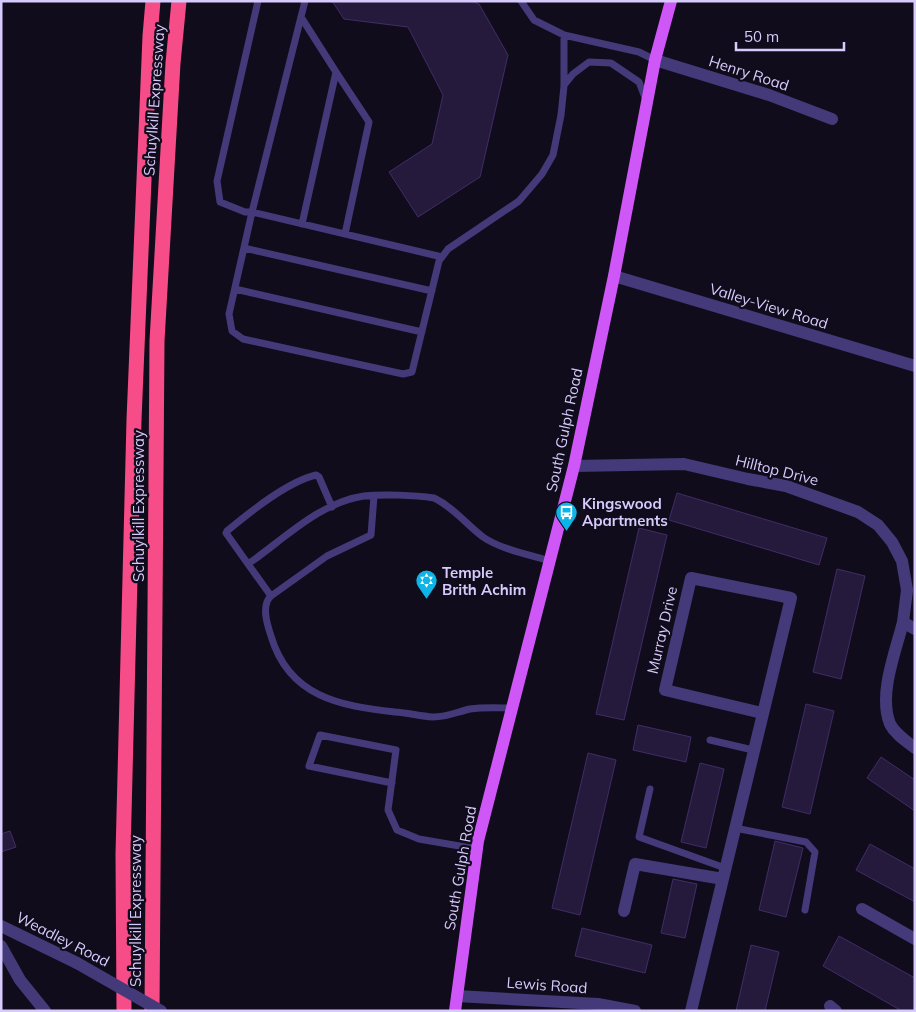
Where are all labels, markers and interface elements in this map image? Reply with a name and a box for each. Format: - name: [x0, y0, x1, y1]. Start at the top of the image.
- scale bar: [736, 20, 844, 52]
- street label: Schuylkill Expressway: [139, 24, 169, 176]
- text: 50 m: [744, 27, 779, 46]
- street label: Henry Road: [707, 51, 791, 95]
- street label: Valley-View Road: [707, 279, 831, 333]
- street label: South Gulph Road: [542, 366, 586, 494]
- street label: Schuylkill Expressway: [129, 430, 148, 582]
- street label: Hilltop Drive: [733, 450, 821, 490]
- place label: Kingswood Apartments: [582, 494, 668, 530]
- bus stop icon: Kingswood Apartments: [554, 500, 578, 531]
- place label: Temple Brith Achim: [442, 563, 526, 599]
- synagogue icon: Temple Brith Achim: [414, 569, 438, 600]
- street label: Murray Drive: [643, 584, 681, 676]
- street label: South Gulph Road: [440, 804, 480, 932]
- street label: Schuylkill Expressway: [126, 835, 145, 987]
- street label: Weadley Road: [13, 907, 113, 971]
- street label: Lewis Road: [506, 973, 588, 997]

